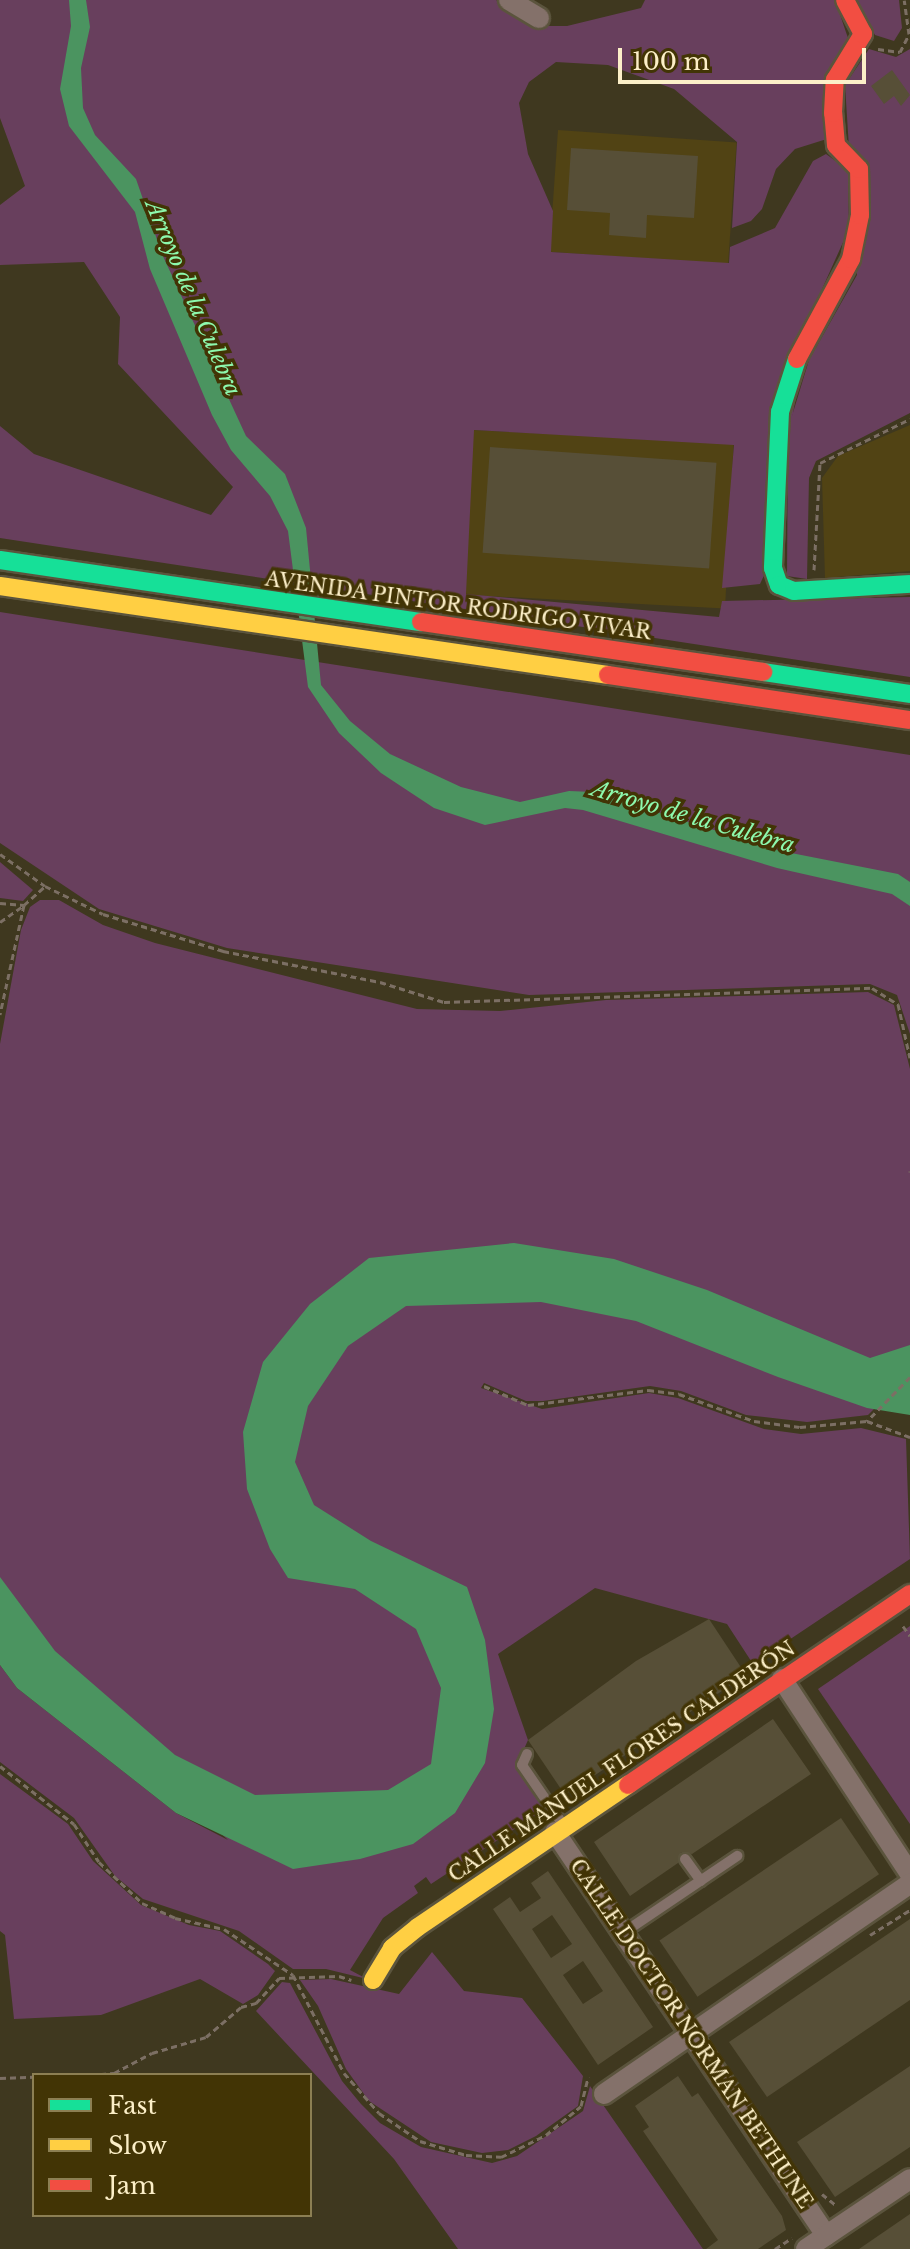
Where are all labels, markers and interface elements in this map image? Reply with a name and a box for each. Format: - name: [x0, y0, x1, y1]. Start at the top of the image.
- scale bar: [622, 32, 870, 82]
- text: 100 m: [632, 47, 710, 76]
- water label: Arroyo de la Culebra: [140, 196, 246, 400]
- street label: AVENIDA PINTOR RODRIGO VIVAR: [262, 567, 654, 645]
- water label: Arroyo de la Culebra: [588, 775, 798, 859]
- street label: CALLE MANUEL FLORES CALDERÓN: [444, 1636, 800, 1888]
- street label: CALLE DOCTOR NORMAN BETHUNE: [565, 1855, 817, 2213]
- legend: [32, 2073, 312, 2217]
- text: Fast: [108, 2091, 156, 2120]
- text: Slow: [108, 2131, 167, 2160]
- text: Jam: [108, 2171, 156, 2200]

